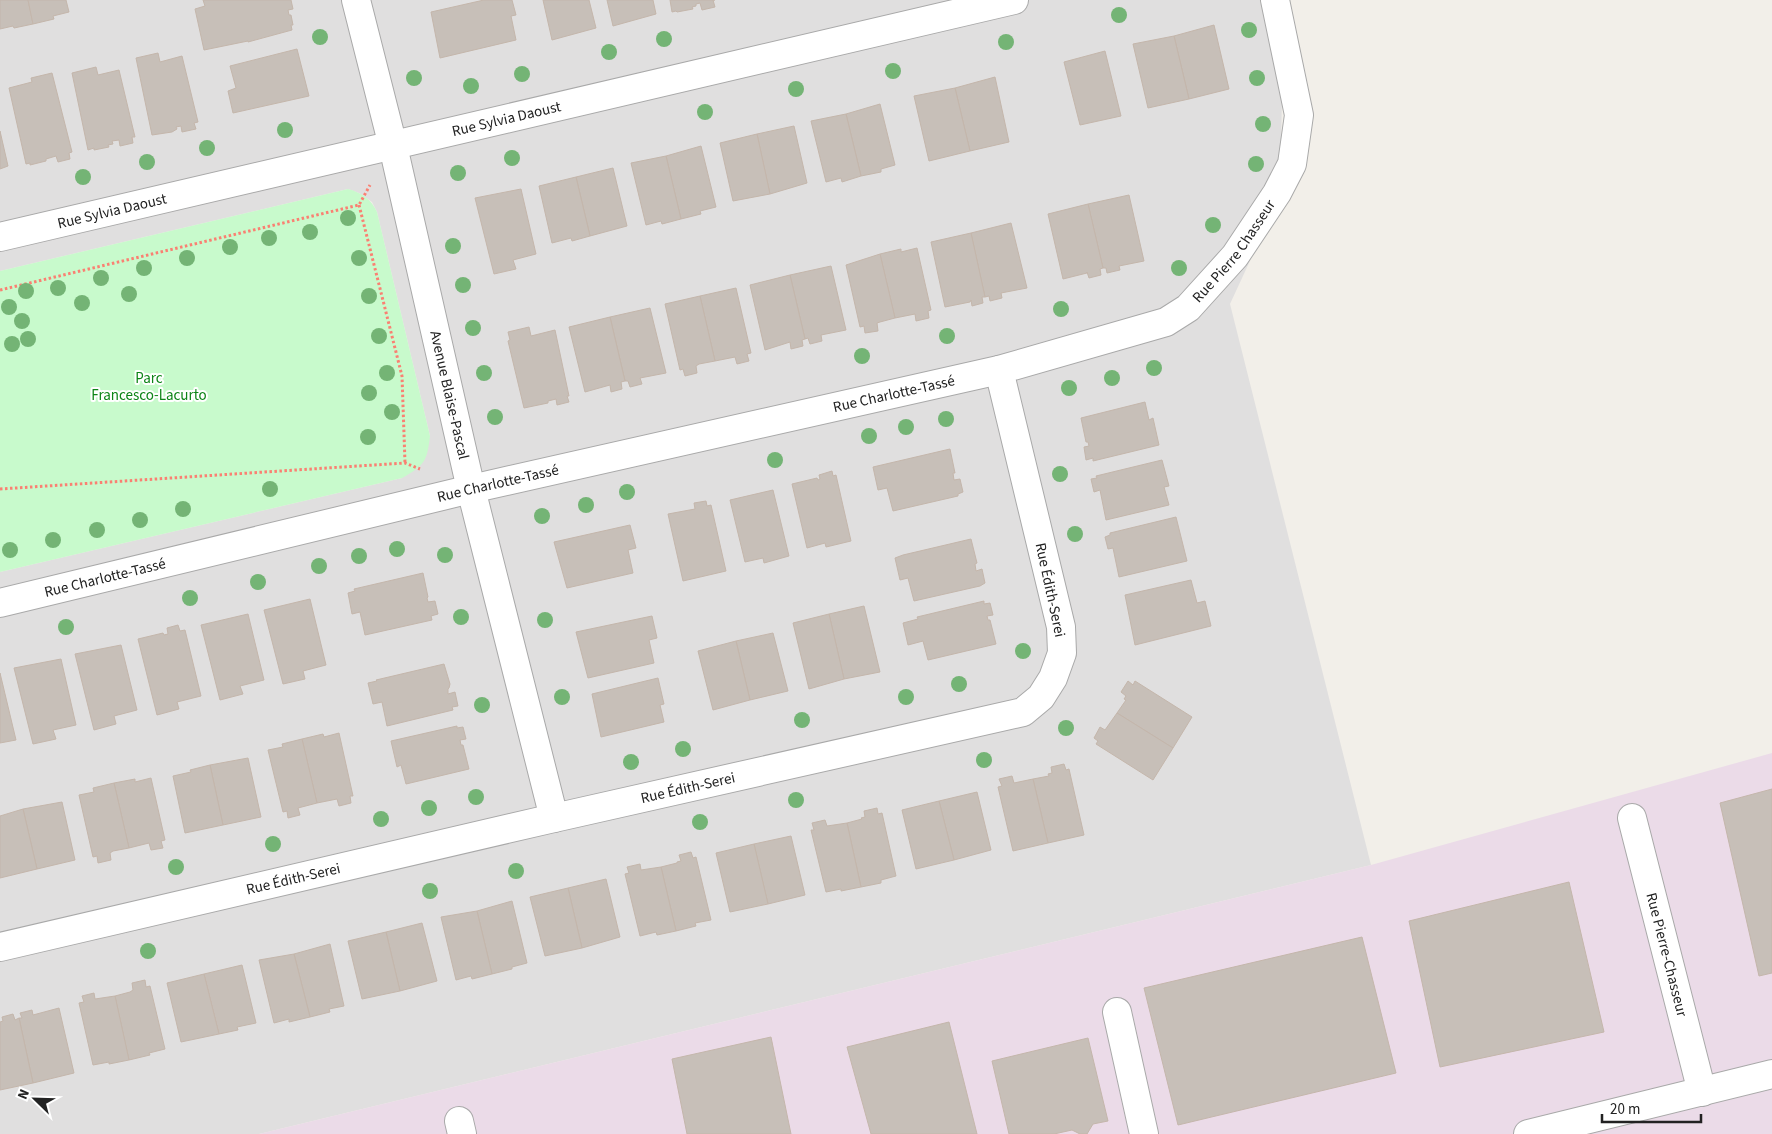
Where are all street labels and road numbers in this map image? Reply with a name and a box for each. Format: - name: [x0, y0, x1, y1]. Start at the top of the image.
- street label: Rue Sylvia Daoust: [450, 96, 563, 142]
- street label: Rue Sylvia Daoust: [55, 188, 169, 234]
- street label: Rue Pierre Chasseur: [1187, 195, 1281, 307]
- street label: Avenue Blaise-Pascal: [425, 329, 474, 462]
- street label: Rue Charlotte-Tassé: [831, 370, 957, 418]
- street label: Rue Charlotte-Tassé: [435, 459, 561, 507]
- street label: Rue Édith-Serei: [1030, 541, 1070, 639]
- street label: Rue Charlotte-Tassé: [42, 553, 168, 602]
- street label: Rue Édith-Serei: [639, 767, 737, 809]
- street label: Rue Édith-Serei: [244, 858, 342, 900]
- street label: Rue Pierre-Chasseur: [1641, 890, 1693, 1020]

